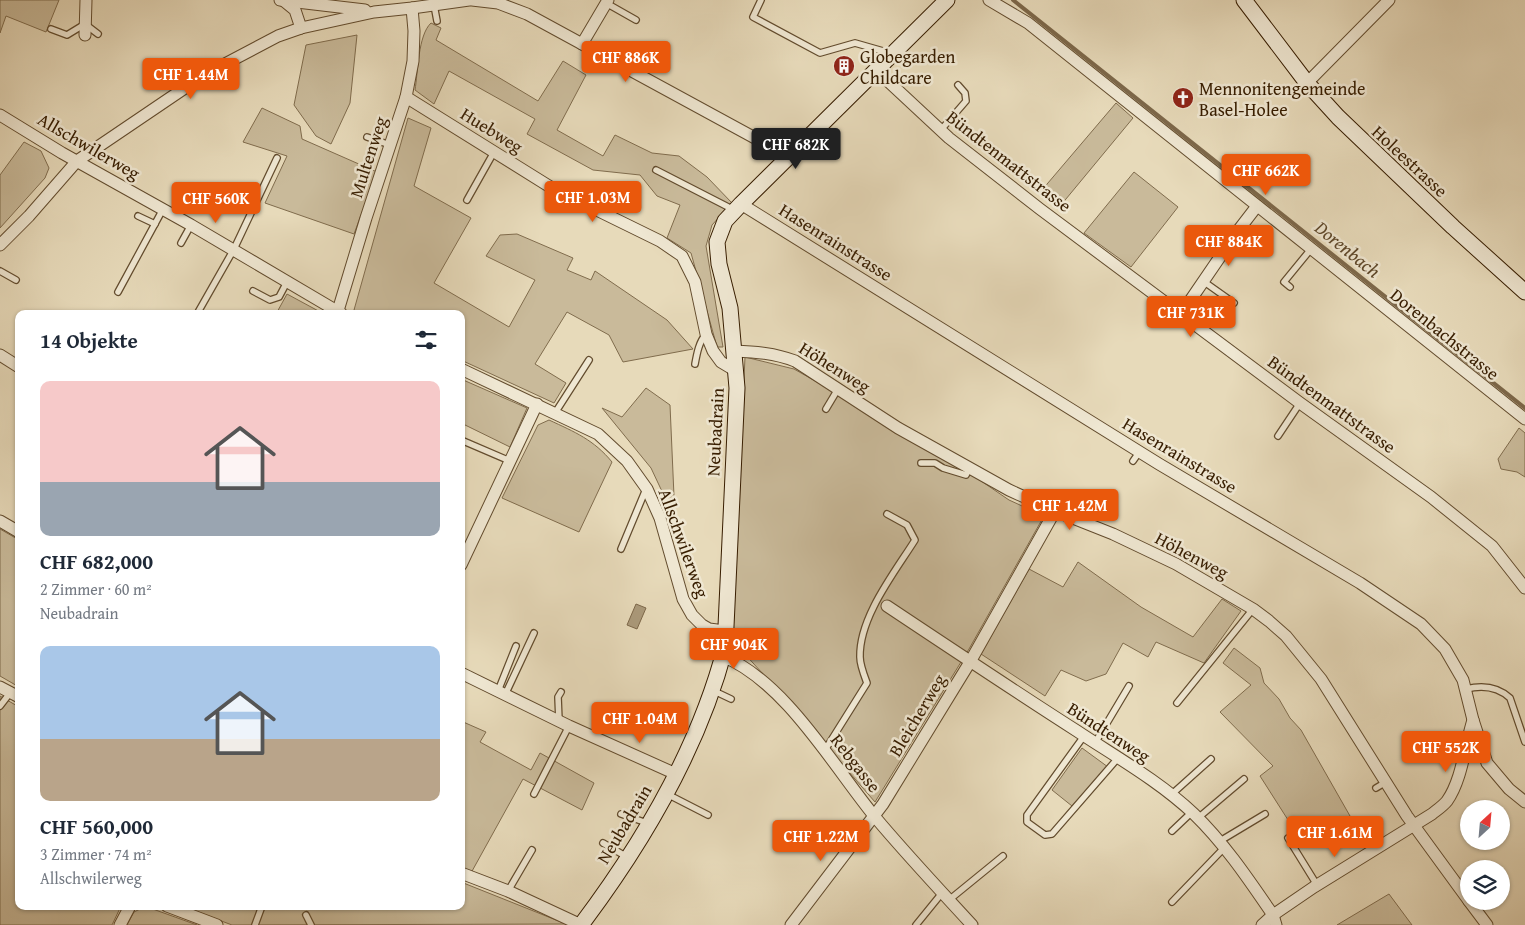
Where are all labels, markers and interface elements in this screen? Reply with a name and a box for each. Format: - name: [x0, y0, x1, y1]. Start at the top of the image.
- pin: CHF 886K: [574, 41, 678, 83]
- place label: Globegarden Childcare: [860, 43, 955, 91]
- text: CHF 886K: [593, 45, 659, 69]
- building icon: Globegarden Childcare: [832, 54, 856, 78]
- pin: CHF 1.44M: [134, 58, 248, 100]
- text: CHF 1.44M: [153, 62, 229, 86]
- place label: Mennonitengemeinde Basel-Holee: [1199, 75, 1365, 123]
- church icon: Mennonitengemeinde Basel-Holee: [1171, 86, 1195, 110]
- street label: Huebweg: [455, 100, 529, 160]
- street label: Bündtenmattstrasse: [941, 103, 1077, 219]
- street label: Allschwilerweg: [33, 106, 145, 186]
- street label: Multenweg: [342, 113, 394, 201]
- street label: Holeestrasse: [1366, 119, 1454, 203]
- pin: CHF 682K: [744, 128, 848, 170]
- text: CHF 682K: [763, 132, 829, 156]
- pin: CHF 662K: [1214, 154, 1318, 196]
- text: CHF 662K: [1233, 158, 1299, 182]
- pin: CHF 1.03M: [536, 180, 650, 223]
- pin: CHF 560K: [164, 182, 268, 224]
- text: CHF 1.03M: [555, 185, 631, 209]
- text: CHF 560K: [183, 186, 249, 210]
- street label: Hasenrainstrasse: [774, 196, 898, 288]
- water label: Dorenbach: [1308, 213, 1387, 285]
- pin: CHF 884K: [1177, 224, 1281, 267]
- text: CHF 884K: [1196, 229, 1262, 253]
- street label: Dorenbachstrasse: [1385, 282, 1505, 386]
- pin: CHF 731K: [1139, 296, 1243, 338]
- text: CHF 731K: [1158, 300, 1224, 324]
- text: 14 Objekte: [40, 325, 138, 356]
- icon: filters: [412, 326, 440, 354]
- street label: Höhenweg: [794, 334, 876, 400]
- street label: Bündtenmattstrasse: [1262, 348, 1402, 460]
- street label: Neubadrain: [699, 387, 731, 477]
- street label: Hasenrainstrasse: [1118, 410, 1242, 500]
- icon: home: [195, 413, 285, 503]
- street label: Allschwilerweg: [652, 485, 716, 601]
- pin: CHF 1.42M: [1013, 488, 1127, 531]
- text: CHF 1.42M: [1032, 493, 1108, 517]
- street label: Höhenweg: [1151, 524, 1234, 586]
- text: CHF 682,000: [40, 546, 153, 577]
- text: 2 Zimmer · 60 m²: [40, 577, 152, 601]
- text: Neubadrain: [40, 601, 118, 625]
- pin: CHF 904K: [682, 628, 786, 670]
- text: CHF 904K: [701, 632, 767, 656]
- street label: Bleicherweg: [882, 668, 952, 761]
- icon: home: [195, 678, 285, 768]
- street label: Bündtenweg: [1062, 695, 1156, 769]
- pin: CHF 1.04M: [583, 702, 697, 744]
- text: CHF 1.04M: [602, 706, 678, 730]
- street label: Rebgasse: [824, 728, 888, 798]
- pin: CHF 552K: [1394, 730, 1498, 773]
- text: CHF 552K: [1413, 735, 1479, 759]
- street label: Neubadrain: [590, 779, 658, 869]
- north arrow: [1460, 800, 1510, 850]
- map controls: [1460, 800, 1510, 910]
- text: CHF 560,000: [40, 811, 153, 842]
- pin: CHF 1.61M: [1278, 816, 1392, 858]
- pin: CHF 1.22M: [764, 820, 878, 862]
- text: CHF 1.61M: [1297, 820, 1373, 844]
- text: CHF 1.22M: [783, 824, 859, 848]
- text: 3 Zimmer · 74 m²: [40, 842, 152, 866]
- button: layers: [1460, 860, 1510, 910]
- text: Allschwilerweg: [40, 866, 142, 890]

